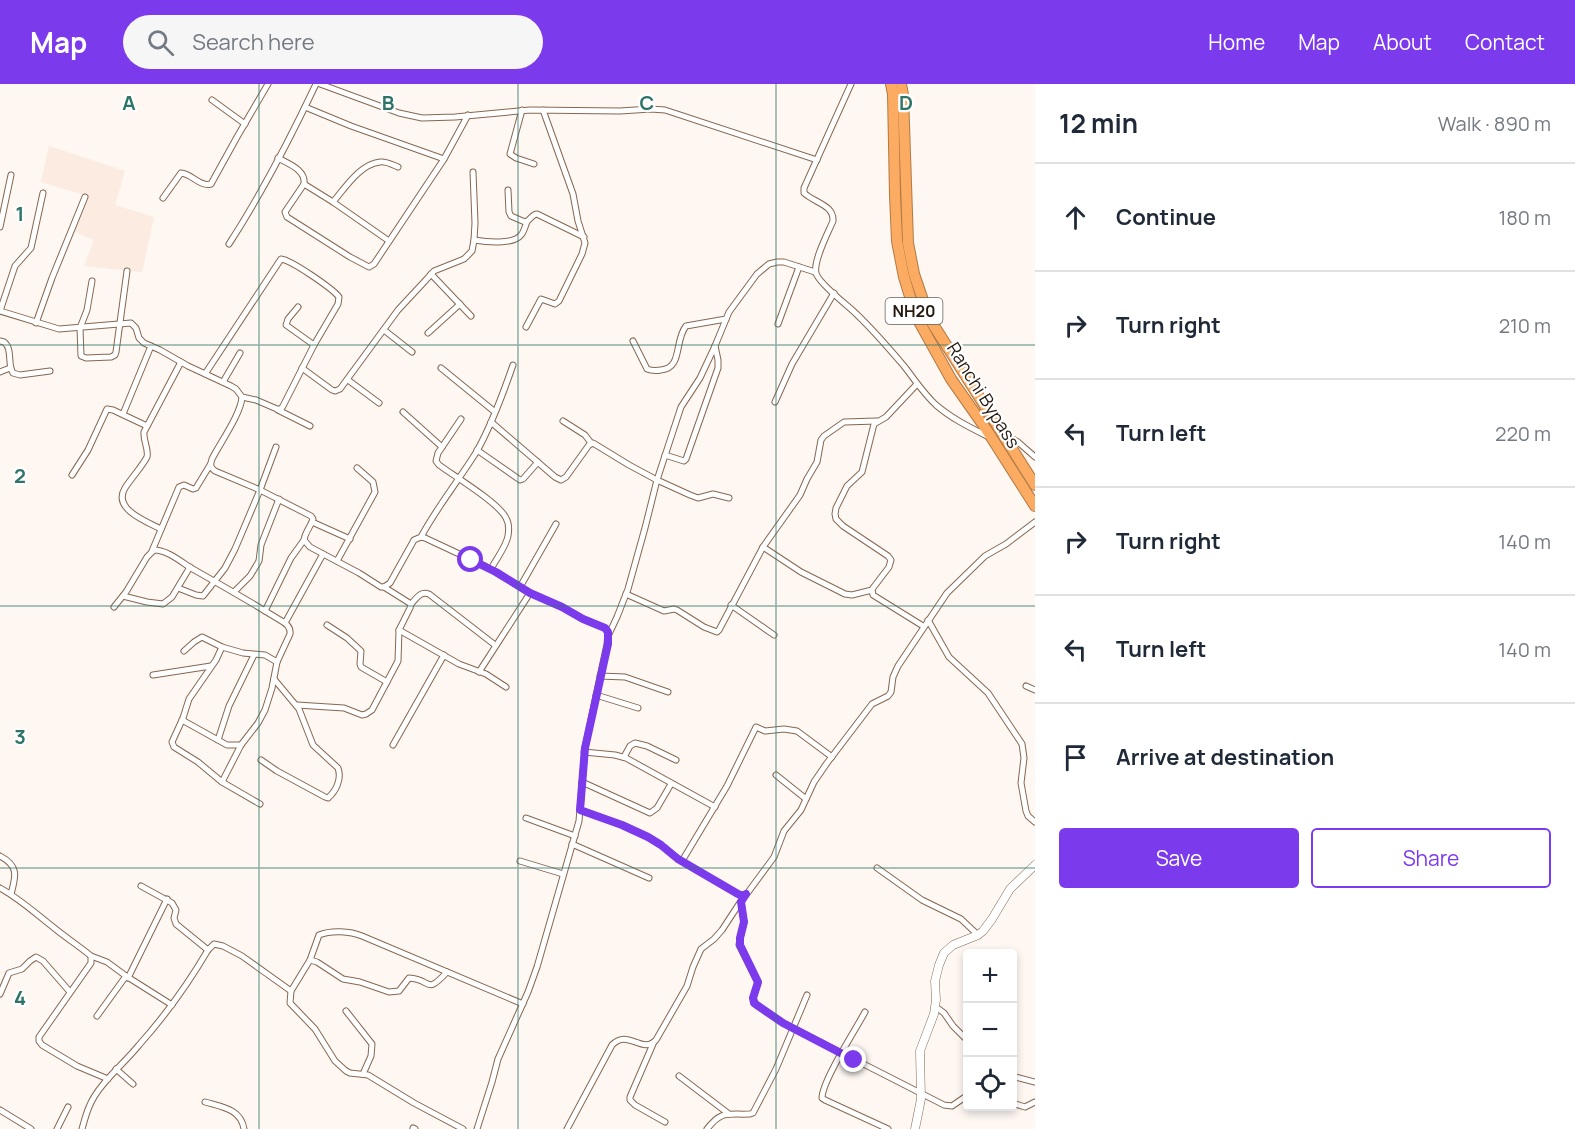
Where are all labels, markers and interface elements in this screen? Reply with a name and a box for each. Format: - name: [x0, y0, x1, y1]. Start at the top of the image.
- search box: [123, 15, 543, 69]
- text: Map: [30, 23, 87, 61]
- icon: search: [144, 26, 177, 59]
- text: Search here: [192, 27, 315, 57]
- text: Home: [1208, 28, 1265, 56]
- text: Map: [1298, 28, 1340, 56]
- text: About: [1373, 28, 1432, 56]
- text: Contact: [1465, 28, 1545, 56]
- text: A: [122, 89, 136, 116]
- text: B: [382, 89, 395, 116]
- text: C: [640, 89, 654, 116]
- text: D: [899, 89, 913, 116]
- text: 12 min: [1059, 105, 1138, 141]
- text: Walk · 890 m: [1438, 110, 1551, 137]
- text: 1: [16, 200, 24, 227]
- icon: ahead: [1059, 201, 1092, 234]
- text: Continue: [1116, 202, 1216, 232]
- text: 180 m: [1498, 204, 1551, 231]
- road number: NH20: [886, 298, 942, 324]
- icon: right: [1059, 309, 1092, 342]
- text: Turn right: [1116, 310, 1221, 340]
- text: 210 m: [1499, 312, 1551, 339]
- street label: Ranchi Bypass: [942, 338, 1026, 452]
- icon: left: [1059, 417, 1092, 450]
- text: Turn left: [1116, 418, 1206, 448]
- text: 220 m: [1495, 420, 1551, 447]
- text: 2: [14, 462, 26, 489]
- icon: right: [1059, 525, 1092, 558]
- text: Turn right: [1116, 526, 1221, 556]
- text: 140 m: [1498, 528, 1551, 555]
- route start: [457, 546, 483, 572]
- icon: left: [1059, 633, 1092, 666]
- text: Turn left: [1116, 634, 1206, 664]
- text: 140 m: [1498, 636, 1551, 663]
- text: 3: [14, 723, 26, 750]
- icon: arrive: [1059, 741, 1092, 774]
- text: Arrive at destination: [1116, 742, 1334, 772]
- button: Save: [1059, 828, 1299, 888]
- button: Share: [1311, 828, 1551, 888]
- map controls: [963, 949, 1017, 1111]
- button: +: [963, 949, 1017, 1003]
- text: 4: [14, 984, 26, 1011]
- button: −: [963, 1003, 1017, 1057]
- route end: [840, 1046, 866, 1072]
- button: locate: [963, 1057, 1017, 1111]

